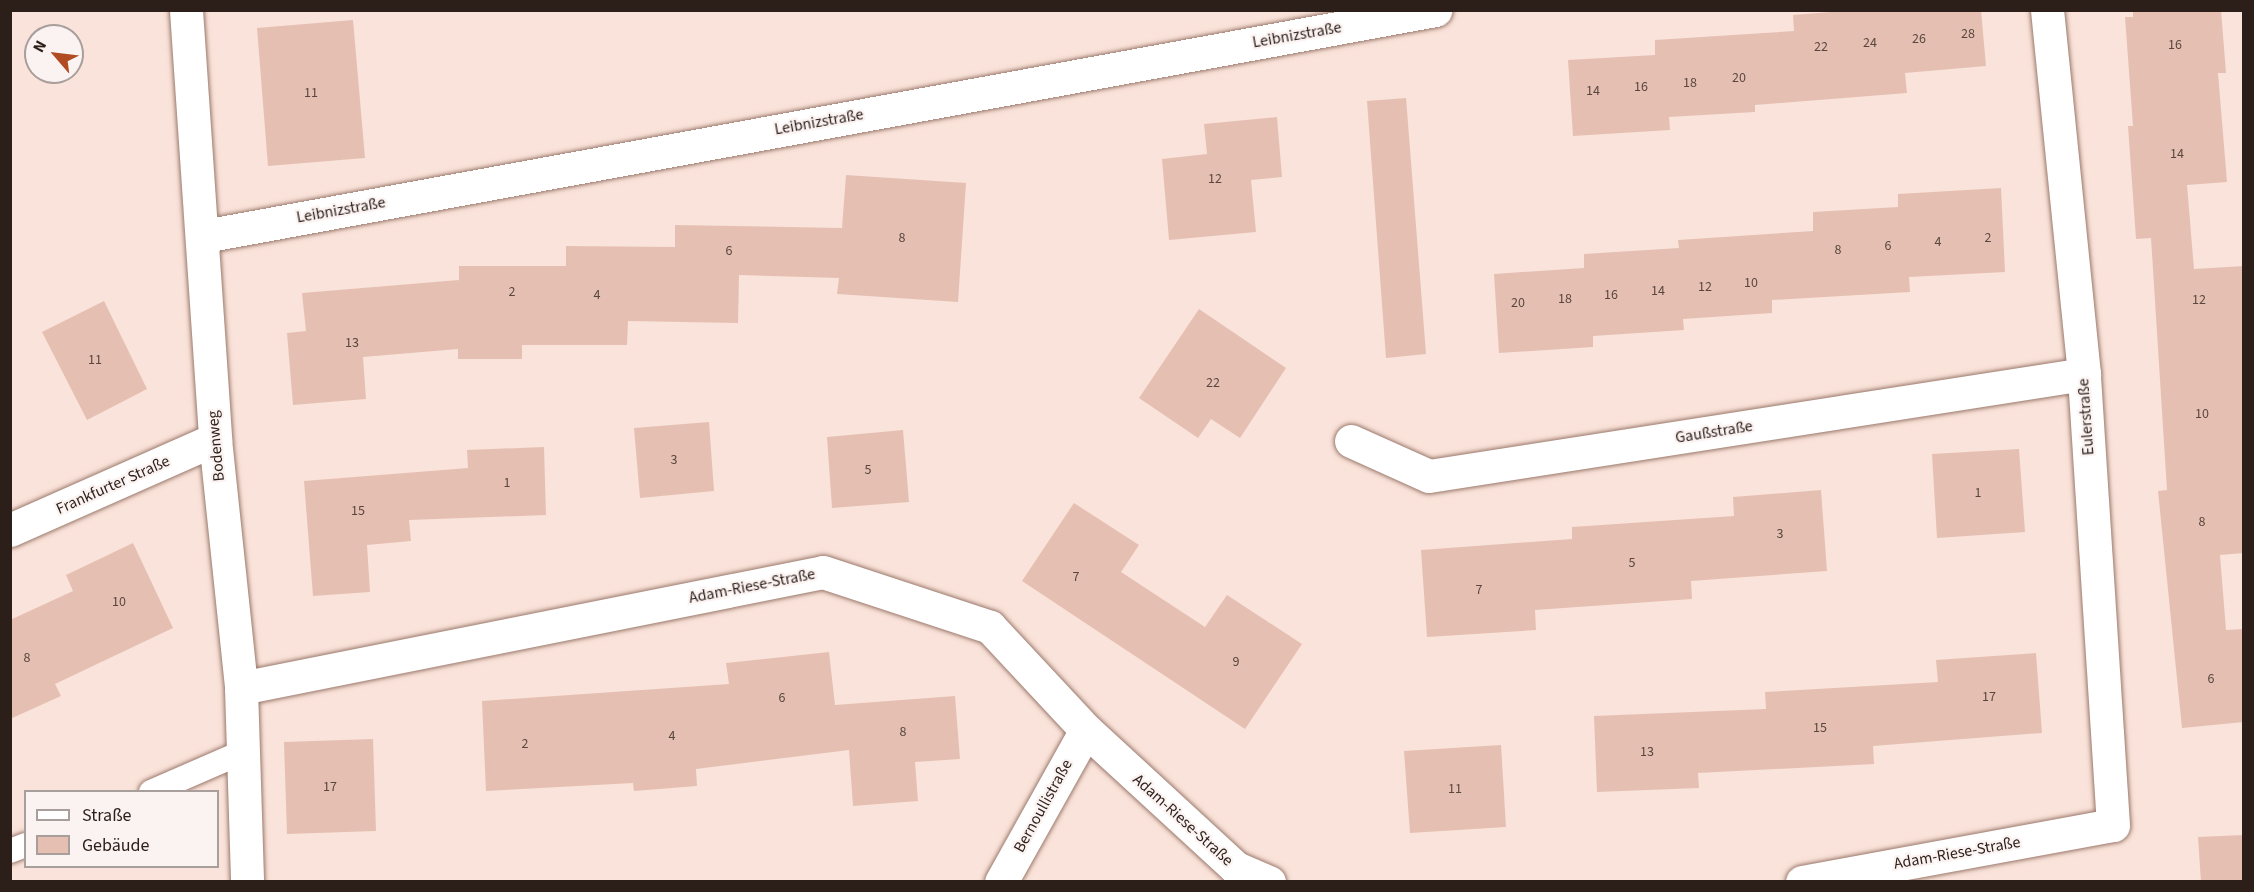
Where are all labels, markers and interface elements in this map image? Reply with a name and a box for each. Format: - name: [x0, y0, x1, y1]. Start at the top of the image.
- street label: Leibnizstraße: [1251, 18, 1343, 52]
- north arrow: [24, 24, 84, 84]
- house number: 28: [1961, 26, 1975, 42]
- house number: 26: [1912, 31, 1926, 47]
- house number: 24: [1863, 35, 1877, 51]
- text: N: [28, 37, 52, 56]
- house number: 16: [2168, 37, 2182, 53]
- house number: 22: [1814, 39, 1828, 55]
- house number: 20: [1732, 70, 1746, 86]
- house number: 18: [1683, 75, 1697, 91]
- house number: 16: [1634, 79, 1648, 95]
- house number: 14: [1586, 83, 1600, 99]
- house number: 11: [304, 85, 318, 101]
- street label: Leibnizstraße: [773, 105, 865, 139]
- house number: 14: [2170, 146, 2184, 162]
- house number: 12: [1208, 171, 1222, 187]
- street label: Leibnizstraße: [295, 193, 387, 227]
- house number: 8: [899, 230, 905, 246]
- house number: 2: [1985, 230, 1991, 246]
- house number: 4: [1935, 234, 1941, 250]
- house number: 6: [1885, 238, 1891, 254]
- house number: 8: [1835, 242, 1841, 258]
- house number: 6: [726, 243, 732, 259]
- house number: 10: [1744, 275, 1758, 291]
- house number: 12: [1698, 279, 1712, 295]
- house number: 14: [1651, 283, 1665, 299]
- house number: 2: [509, 284, 515, 300]
- house number: 4: [594, 287, 600, 303]
- house number: 16: [1604, 287, 1618, 303]
- house number: 18: [1558, 291, 1572, 307]
- house number: 12: [2192, 292, 2206, 308]
- house number: 20: [1511, 295, 1525, 311]
- house number: 13: [345, 335, 359, 351]
- house number: 11: [88, 352, 102, 368]
- house number: 22: [1206, 375, 1220, 391]
- street label: Eulerstraße: [2074, 378, 2098, 456]
- house number: 10: [2195, 406, 2209, 422]
- street label: Bodenweg: [203, 410, 229, 482]
- street label: Gaußstraße: [1674, 416, 1754, 448]
- street label: Frankfurter Straße: [53, 451, 173, 519]
- house number: 3: [671, 452, 677, 468]
- house number: 5: [865, 462, 871, 478]
- house number: 1: [504, 475, 510, 491]
- house number: 1: [1975, 485, 1981, 501]
- house number: 15: [351, 503, 365, 519]
- house number: 8: [2199, 514, 2205, 530]
- house number: 3: [1777, 526, 1783, 542]
- house number: 5: [1629, 555, 1635, 571]
- street label: Adam-Riese-Straße: [687, 564, 817, 608]
- house number: 7: [1073, 569, 1079, 585]
- house number: 7: [1476, 582, 1482, 598]
- house number: 10: [112, 594, 126, 610]
- house number: 8: [24, 650, 30, 666]
- house number: 9: [1233, 654, 1239, 670]
- house number: 6: [2208, 671, 2214, 687]
- house number: 17: [1982, 689, 1996, 705]
- house number: 6: [779, 690, 785, 706]
- house number: 15: [1813, 720, 1827, 736]
- house number: 8: [900, 724, 906, 740]
- house number: 4: [669, 728, 675, 744]
- house number: 2: [522, 736, 528, 752]
- house number: 13: [1640, 744, 1654, 760]
- street label: Bernoullistraße: [1010, 756, 1076, 856]
- street label: Adam-Riese-Straße: [1129, 770, 1237, 870]
- house number: 17: [323, 779, 337, 795]
- house number: 11: [1448, 781, 1462, 797]
- legend: [24, 790, 219, 868]
- text: Straße: [82, 803, 131, 828]
- street label: Adam-Riese-Straße: [1892, 832, 2022, 874]
- text: Gebäude: [82, 833, 150, 858]

